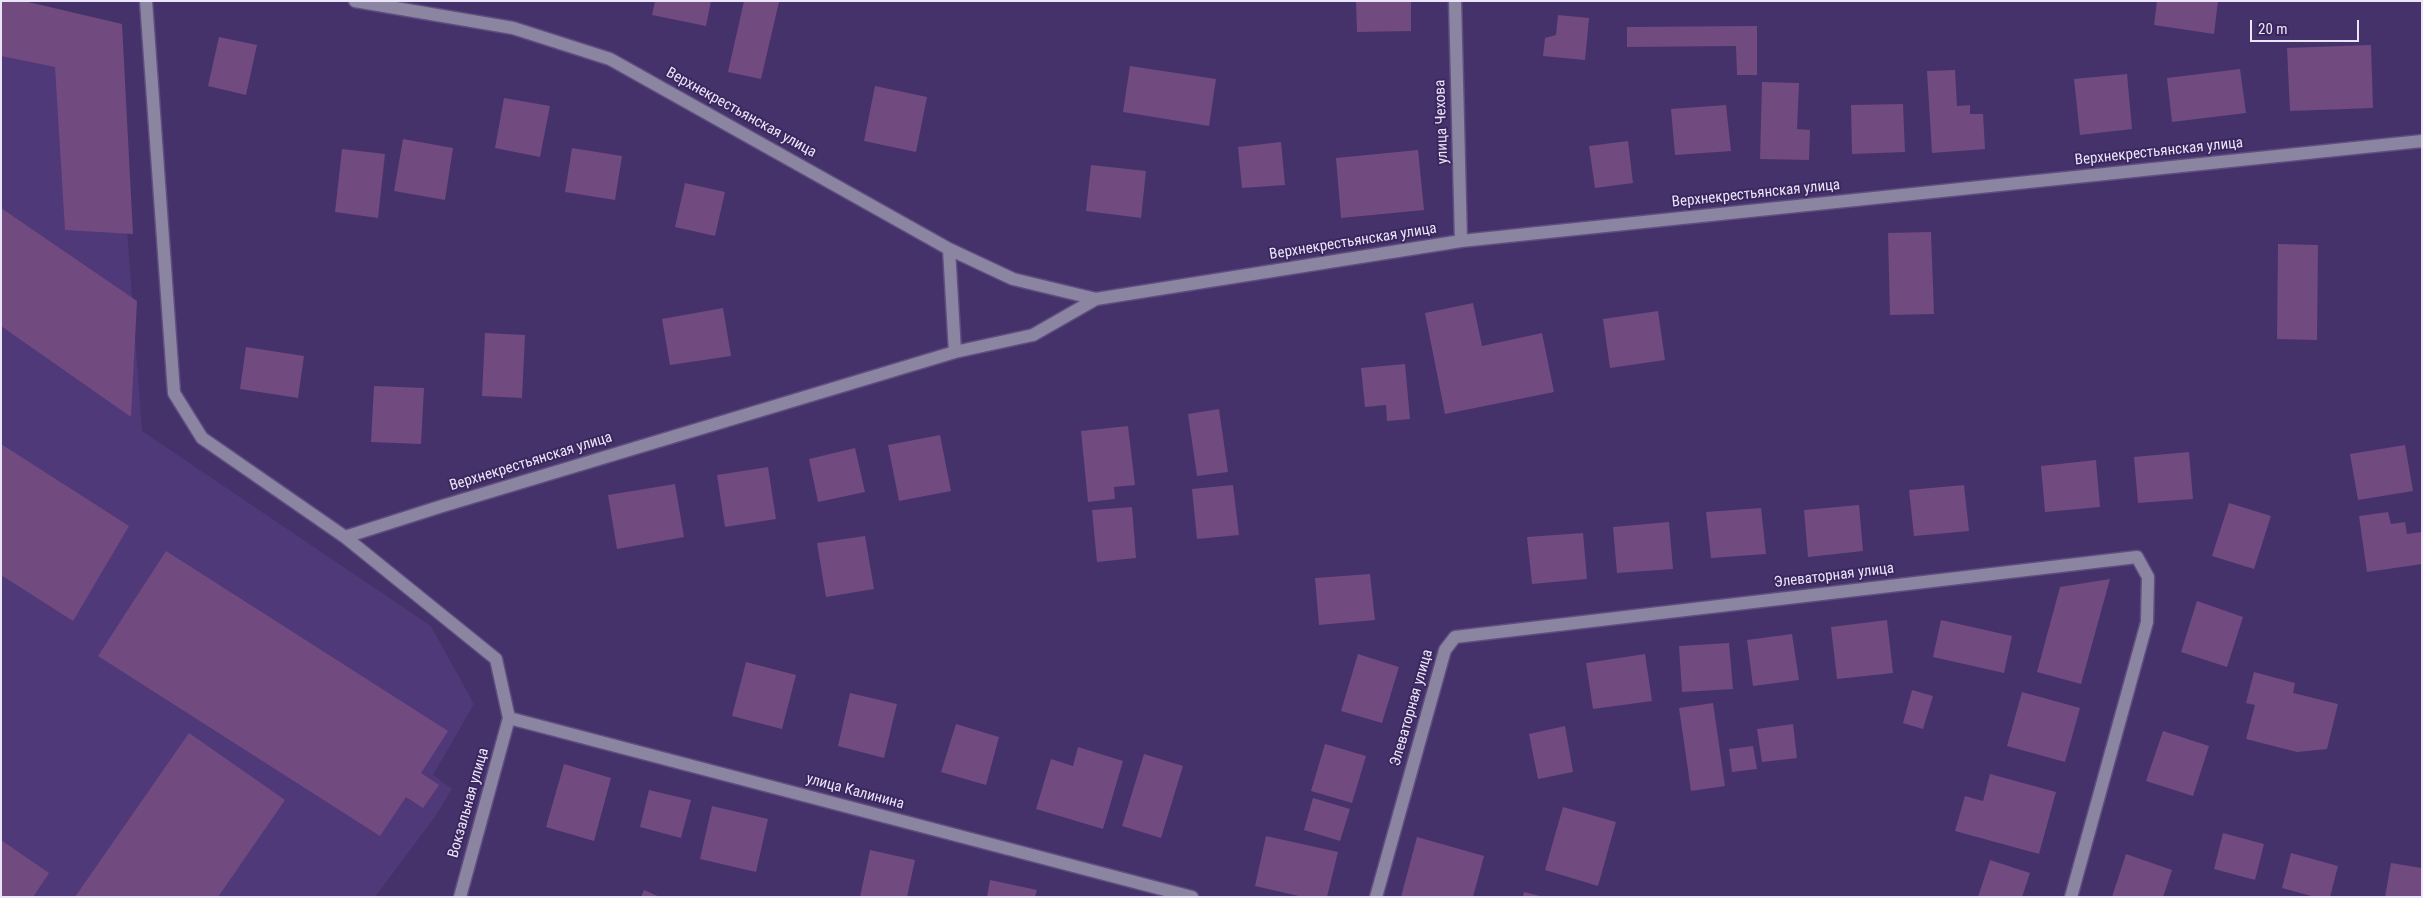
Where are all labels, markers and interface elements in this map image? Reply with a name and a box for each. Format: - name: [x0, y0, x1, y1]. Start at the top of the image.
- scale bar: [2253, 10, 2362, 42]
- text: 20 m: [2258, 20, 2288, 38]
- street label: Верхнекрестьянская улица: [663, 64, 819, 162]
- street label: улица Чехова: [1432, 79, 1452, 165]
- street label: Верхнекрестьянская улица: [2074, 134, 2244, 170]
- street label: Верхнекрестьянская улица: [1671, 176, 1841, 212]
- street label: Верхнекрестьянская улица: [1268, 220, 1438, 264]
- street label: Верхнекрестьянская улица: [448, 429, 614, 495]
- street label: Элеваторная улица: [1773, 560, 1895, 592]
- street label: Элеваторная улица: [1387, 647, 1437, 769]
- street label: Вокзальная улица: [445, 746, 493, 860]
- street label: улица Калинина: [804, 770, 906, 814]

